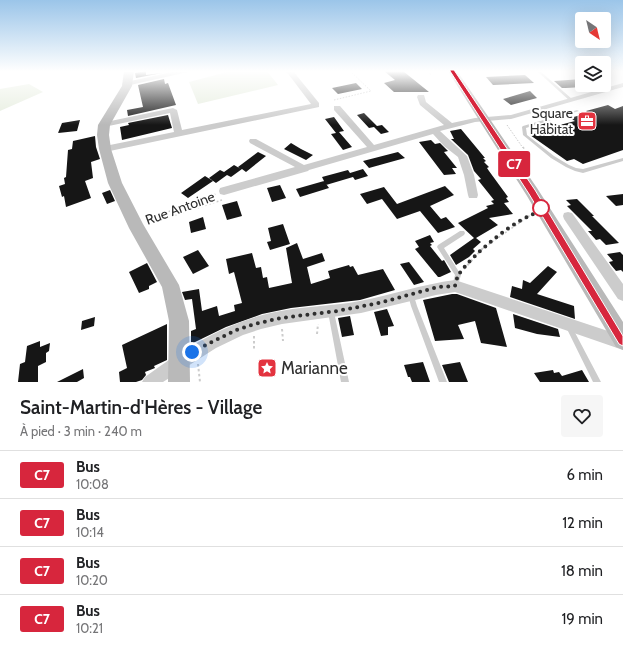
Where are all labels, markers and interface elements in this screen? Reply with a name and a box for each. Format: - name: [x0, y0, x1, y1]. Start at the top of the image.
- north arrow: [575, 12, 611, 48]
- map controls: [575, 12, 611, 92]
- button: layers: [575, 56, 611, 92]
- place label: Square Habitat: [530, 104, 573, 138]
- office icon: Square Habitat: [576, 110, 598, 132]
- line badge: C7: [496, 151, 532, 177]
- text: C7: [506, 155, 522, 173]
- street label: Rue Antoine: [143, 187, 217, 229]
- unlabelled marker: [532, 199, 550, 217]
- your location: [182, 342, 202, 362]
- place icon: Marianne: [256, 357, 278, 379]
- place label: Marianne: [281, 358, 348, 378]
- button: heart: [561, 395, 603, 437]
- text: Saint-Martin-d'Hères - Village: [20, 396, 262, 419]
- text: À pied · 3 min · 240 m: [20, 423, 142, 439]
- text: Bus: [76, 458, 100, 476]
- text: C7: [34, 466, 50, 484]
- text: 6 min: [566, 466, 603, 484]
- text: 10:08: [76, 476, 109, 492]
- text: Bus: [76, 506, 100, 524]
- text: C7: [34, 514, 50, 532]
- text: 12 min: [562, 514, 603, 532]
- text: 10:14: [76, 524, 104, 540]
- text: Bus: [76, 554, 100, 572]
- text: C7: [34, 562, 50, 580]
- text: 18 min: [561, 562, 603, 580]
- text: 10:20: [76, 572, 108, 588]
- text: Bus: [76, 602, 100, 620]
- text: C7: [34, 610, 50, 628]
- text: 19 min: [561, 610, 603, 628]
- text: 10:21: [76, 620, 103, 636]

